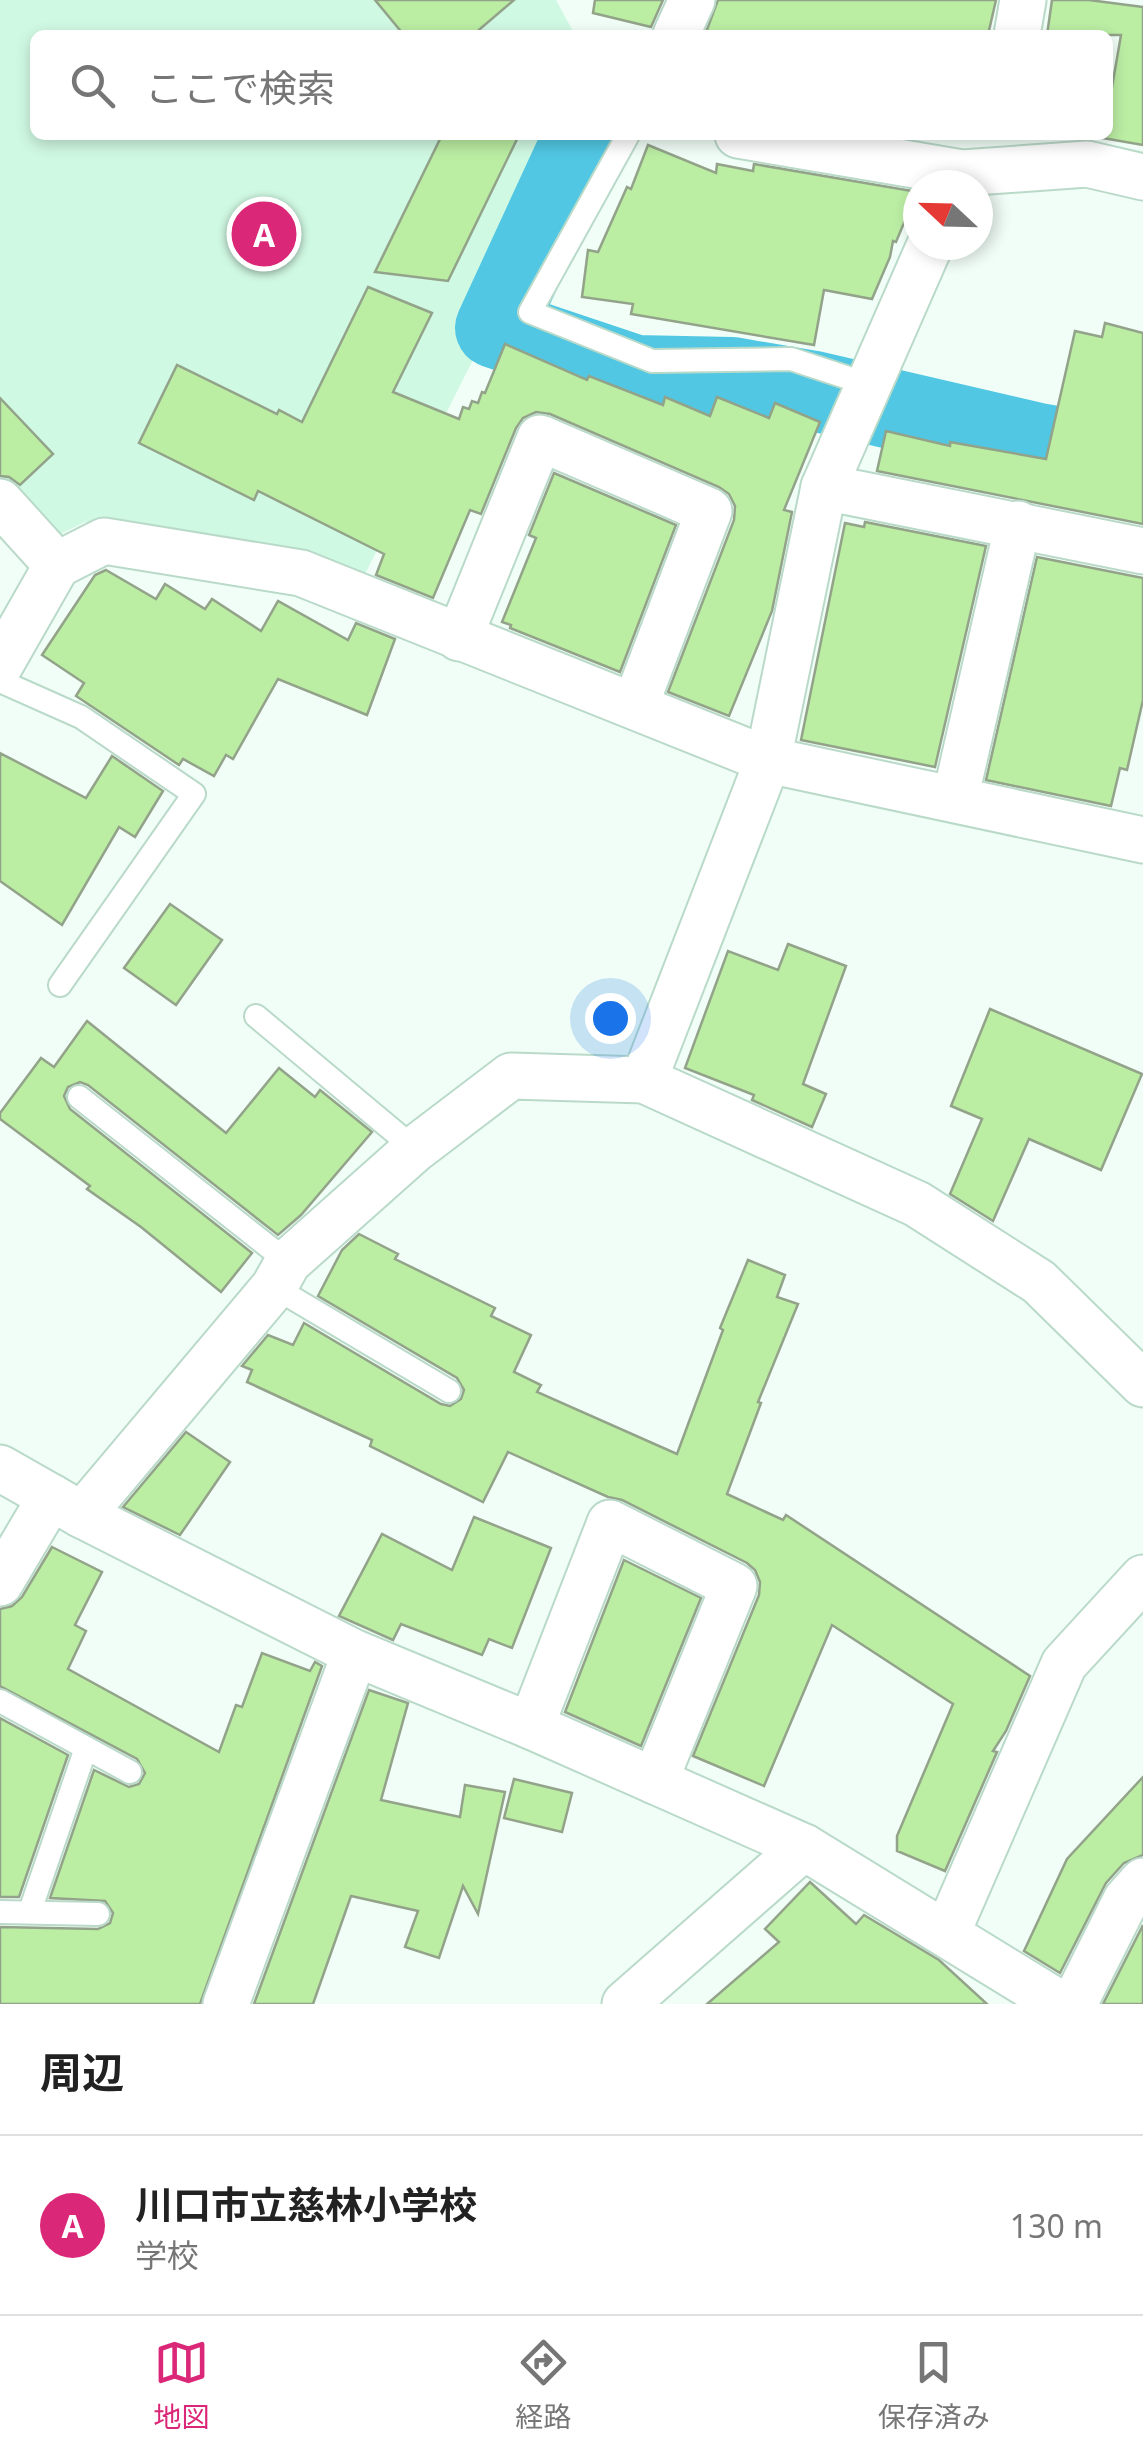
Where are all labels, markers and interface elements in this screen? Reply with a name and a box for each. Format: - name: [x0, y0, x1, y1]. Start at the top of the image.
- search box: [30, 30, 1113, 140]
- icon: search: [65, 58, 120, 113]
- text: ここで検索: [145, 61, 335, 113]
- north arrow: [903, 170, 993, 260]
- pin: A: [232, 196, 296, 272]
- your location: [585, 993, 636, 1044]
- text: 周辺: [40, 2043, 124, 2100]
- text: 川口市立慈林小学校: [135, 2178, 477, 2230]
- text: A: [61, 2204, 84, 2247]
- text: 130 m: [1010, 2204, 1103, 2247]
- text: 学校: [135, 2233, 199, 2276]
- tab: 地図: [153, 2335, 209, 2435]
- tab: 経路: [515, 2335, 572, 2435]
- tab: 保存済み: [878, 2335, 990, 2435]

